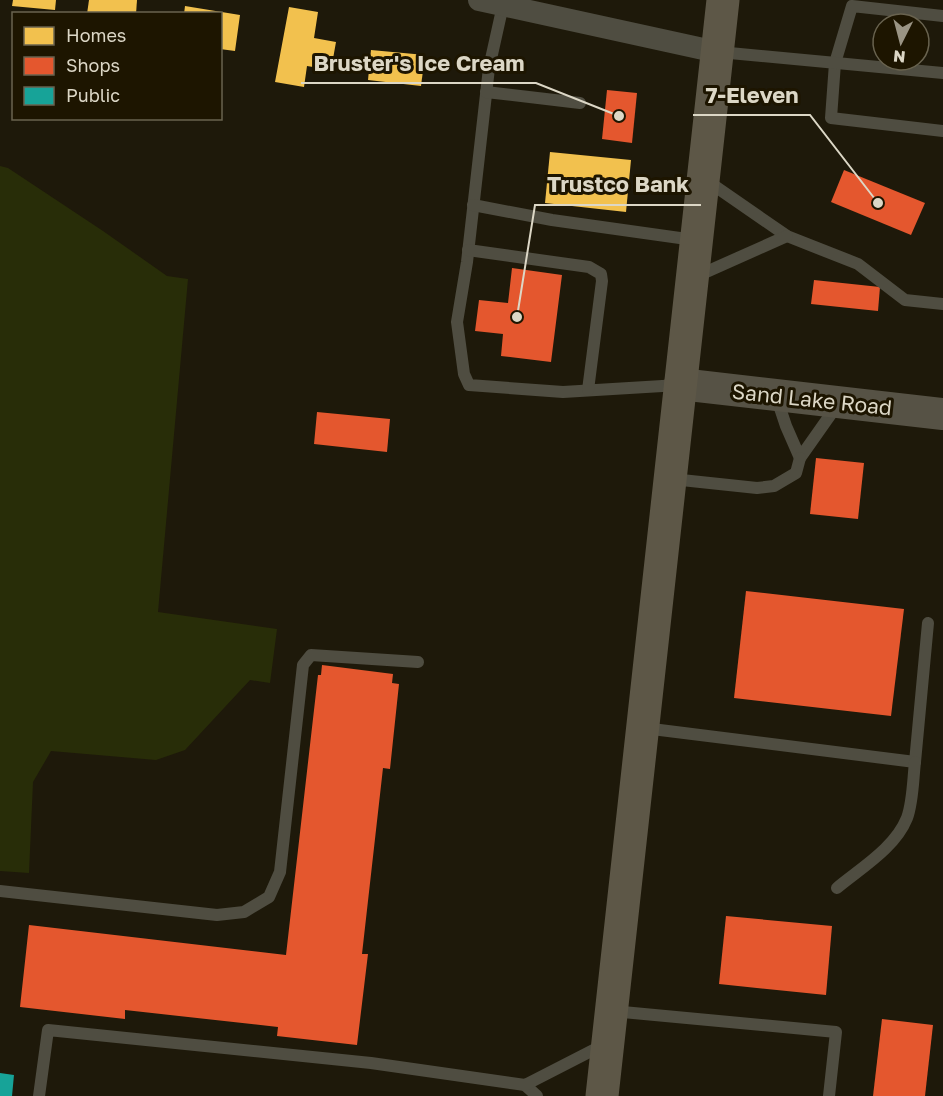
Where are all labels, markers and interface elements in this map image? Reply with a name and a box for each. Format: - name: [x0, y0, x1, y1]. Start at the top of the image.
- legend: [12, 12, 222, 120]
- north arrow: [871, 12, 931, 72]
- text: Homes: [66, 24, 126, 46]
- callout: Bruster's Ice Cream: [301, 43, 536, 83]
- text: N: [892, 46, 907, 67]
- text: Bruster's Ice Cream: [313, 49, 525, 76]
- text: Shops: [66, 54, 120, 76]
- callout: 7-Eleven: [693, 75, 810, 115]
- text: 7-Eleven: [706, 81, 798, 108]
- text: Public: [66, 84, 120, 106]
- callout: Trustco Bank: [535, 165, 701, 205]
- text: Trustco Bank: [547, 170, 689, 197]
- street label: Sand Lake Road: [731, 378, 893, 420]

